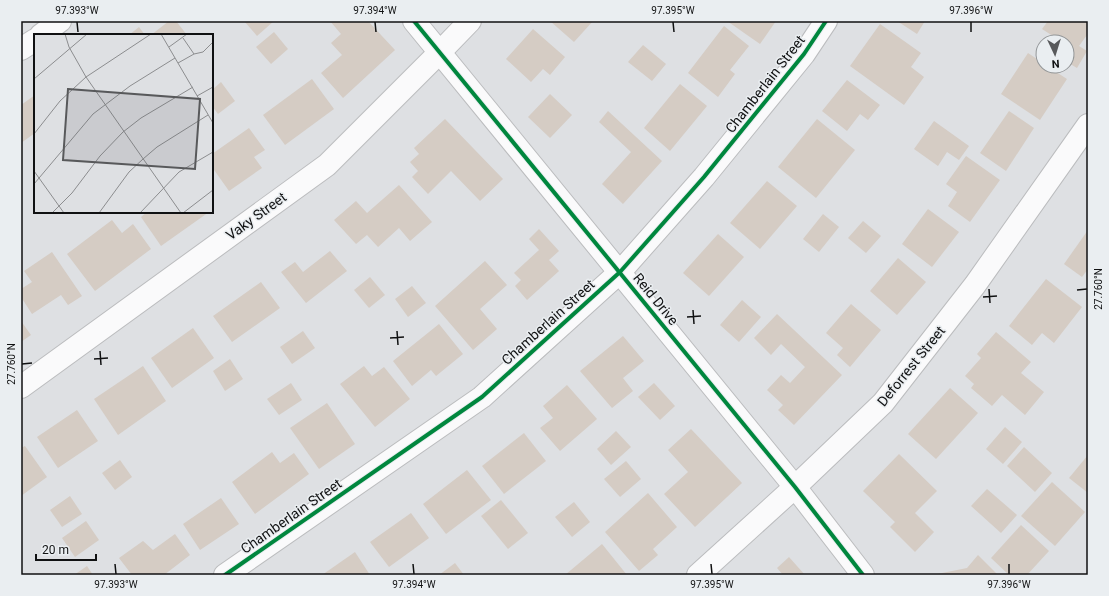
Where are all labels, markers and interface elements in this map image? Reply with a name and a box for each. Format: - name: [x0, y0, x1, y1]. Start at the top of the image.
- text: 97.393°W: [55, 5, 99, 16]
- text: 97.394°W: [353, 5, 397, 16]
- text: 97.395°W: [651, 5, 695, 16]
- text: 97.396°W: [949, 5, 993, 16]
- street label: Chamberlain Street: [722, 32, 808, 136]
- inset map: [34, 34, 213, 213]
- north arrow: [1035, 34, 1075, 74]
- text: N: [1051, 57, 1060, 70]
- street label: Vaky Street: [223, 189, 289, 243]
- text: 27.760°N: [1093, 268, 1104, 310]
- street label: Reid Drive: [630, 270, 682, 328]
- street label: Chamberlain Street: [498, 276, 598, 368]
- street label: Deforrest Street: [874, 322, 948, 409]
- text: 27.760°N: [6, 343, 17, 385]
- street label: Chamberlain Street: [238, 475, 345, 557]
- scale bar: [36, 536, 96, 562]
- text: 20 m: [42, 543, 69, 557]
- text: 97.393°W: [94, 579, 138, 590]
- text: 97.394°W: [392, 579, 436, 590]
- text: 97.395°W: [690, 579, 734, 590]
- text: 97.396°W: [987, 579, 1031, 590]

